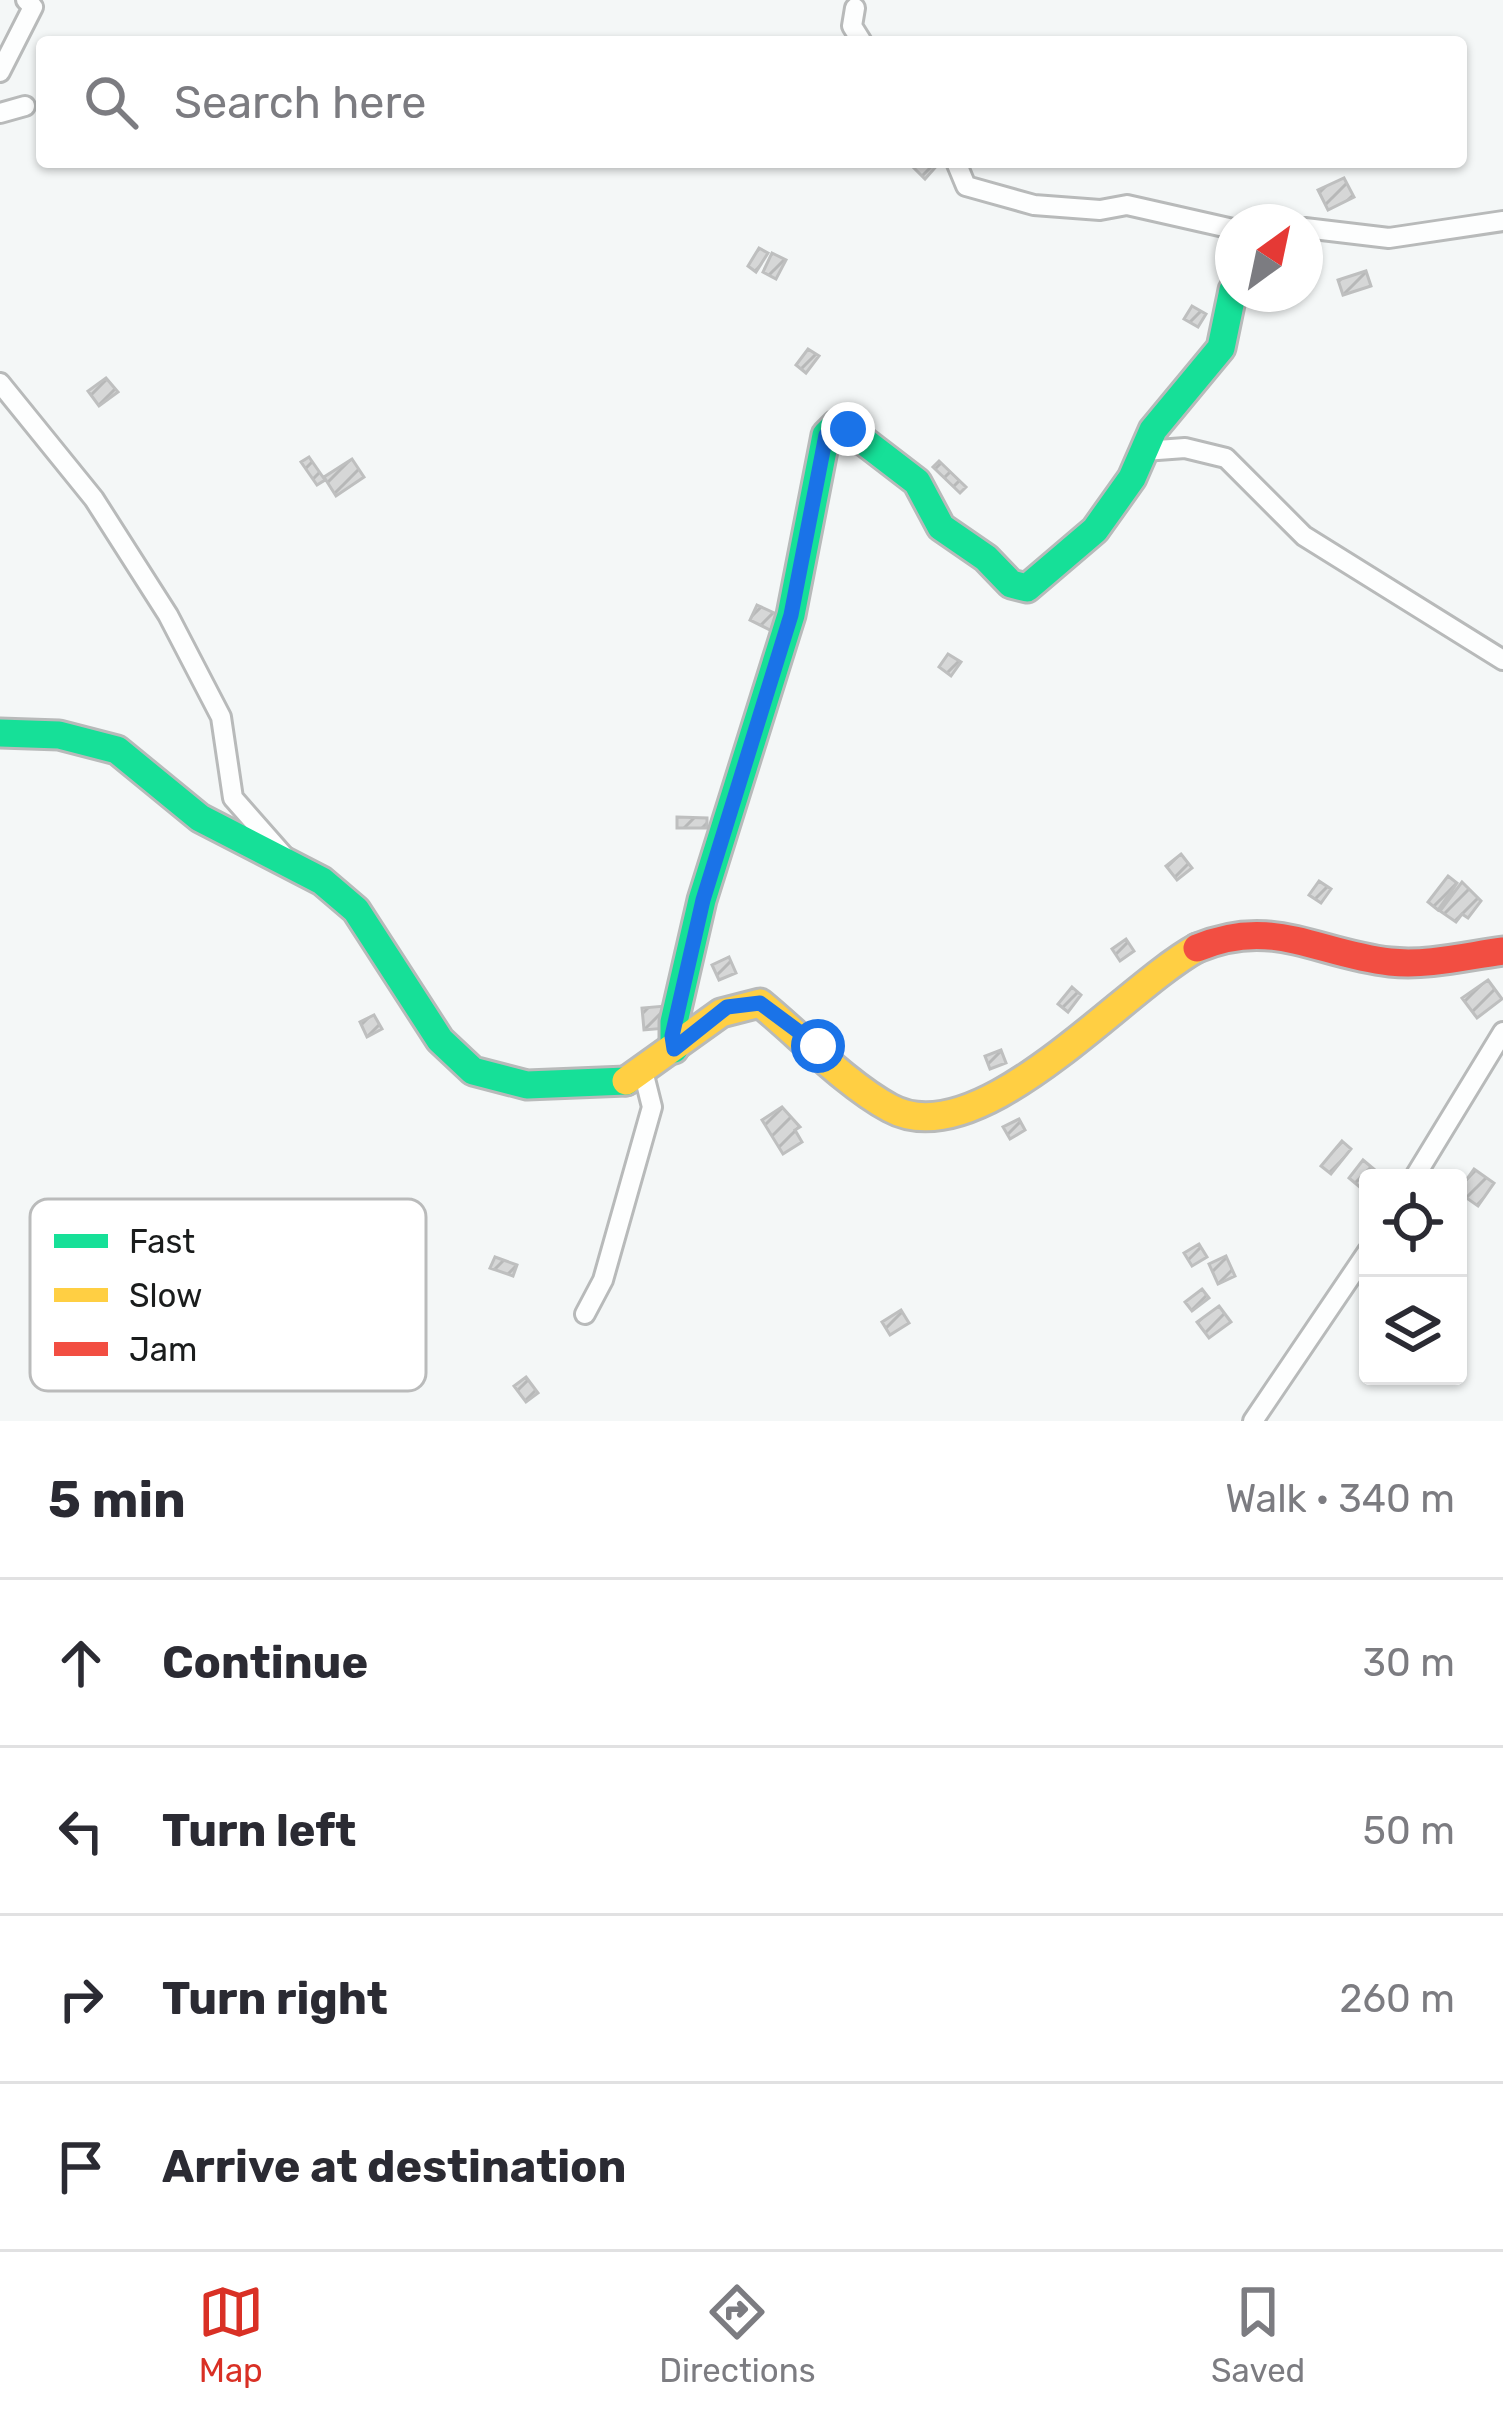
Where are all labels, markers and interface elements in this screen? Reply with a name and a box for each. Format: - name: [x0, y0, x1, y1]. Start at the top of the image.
- search box: [36, 36, 1467, 168]
- icon: search: [78, 69, 144, 135]
- text: Search here: [174, 76, 426, 129]
- north arrow: [1215, 204, 1323, 312]
- route end: [821, 402, 875, 456]
- route start: [791, 1019, 845, 1073]
- map controls: [1359, 1169, 1467, 1385]
- button: locate: [1359, 1169, 1467, 1277]
- legend: [30, 1199, 426, 1391]
- text: Fast: [129, 1222, 195, 1261]
- text: Slow: [129, 1276, 203, 1315]
- button: layers: [1359, 1277, 1467, 1385]
- text: Jam: [129, 1330, 197, 1369]
- text: 5 min: [48, 1469, 186, 1530]
- text: Walk · 340 m: [1225, 1476, 1455, 1522]
- icon: ahead: [48, 1630, 114, 1696]
- text: Continue: [162, 1636, 368, 1689]
- text: 30 m: [1363, 1640, 1455, 1686]
- icon: left: [48, 1798, 114, 1864]
- text: Turn left: [162, 1804, 356, 1857]
- text: 50 m: [1363, 1808, 1455, 1854]
- icon: right: [48, 1966, 114, 2032]
- text: Turn right: [162, 1972, 388, 2025]
- text: 260 m: [1340, 1976, 1455, 2022]
- icon: arrive: [48, 2134, 114, 2200]
- text: Arrive at destination: [162, 2140, 627, 2193]
- tab: Map: [198, 2279, 264, 2390]
- tab: Directions: [659, 2279, 816, 2390]
- tab: Saved: [1211, 2279, 1305, 2390]

